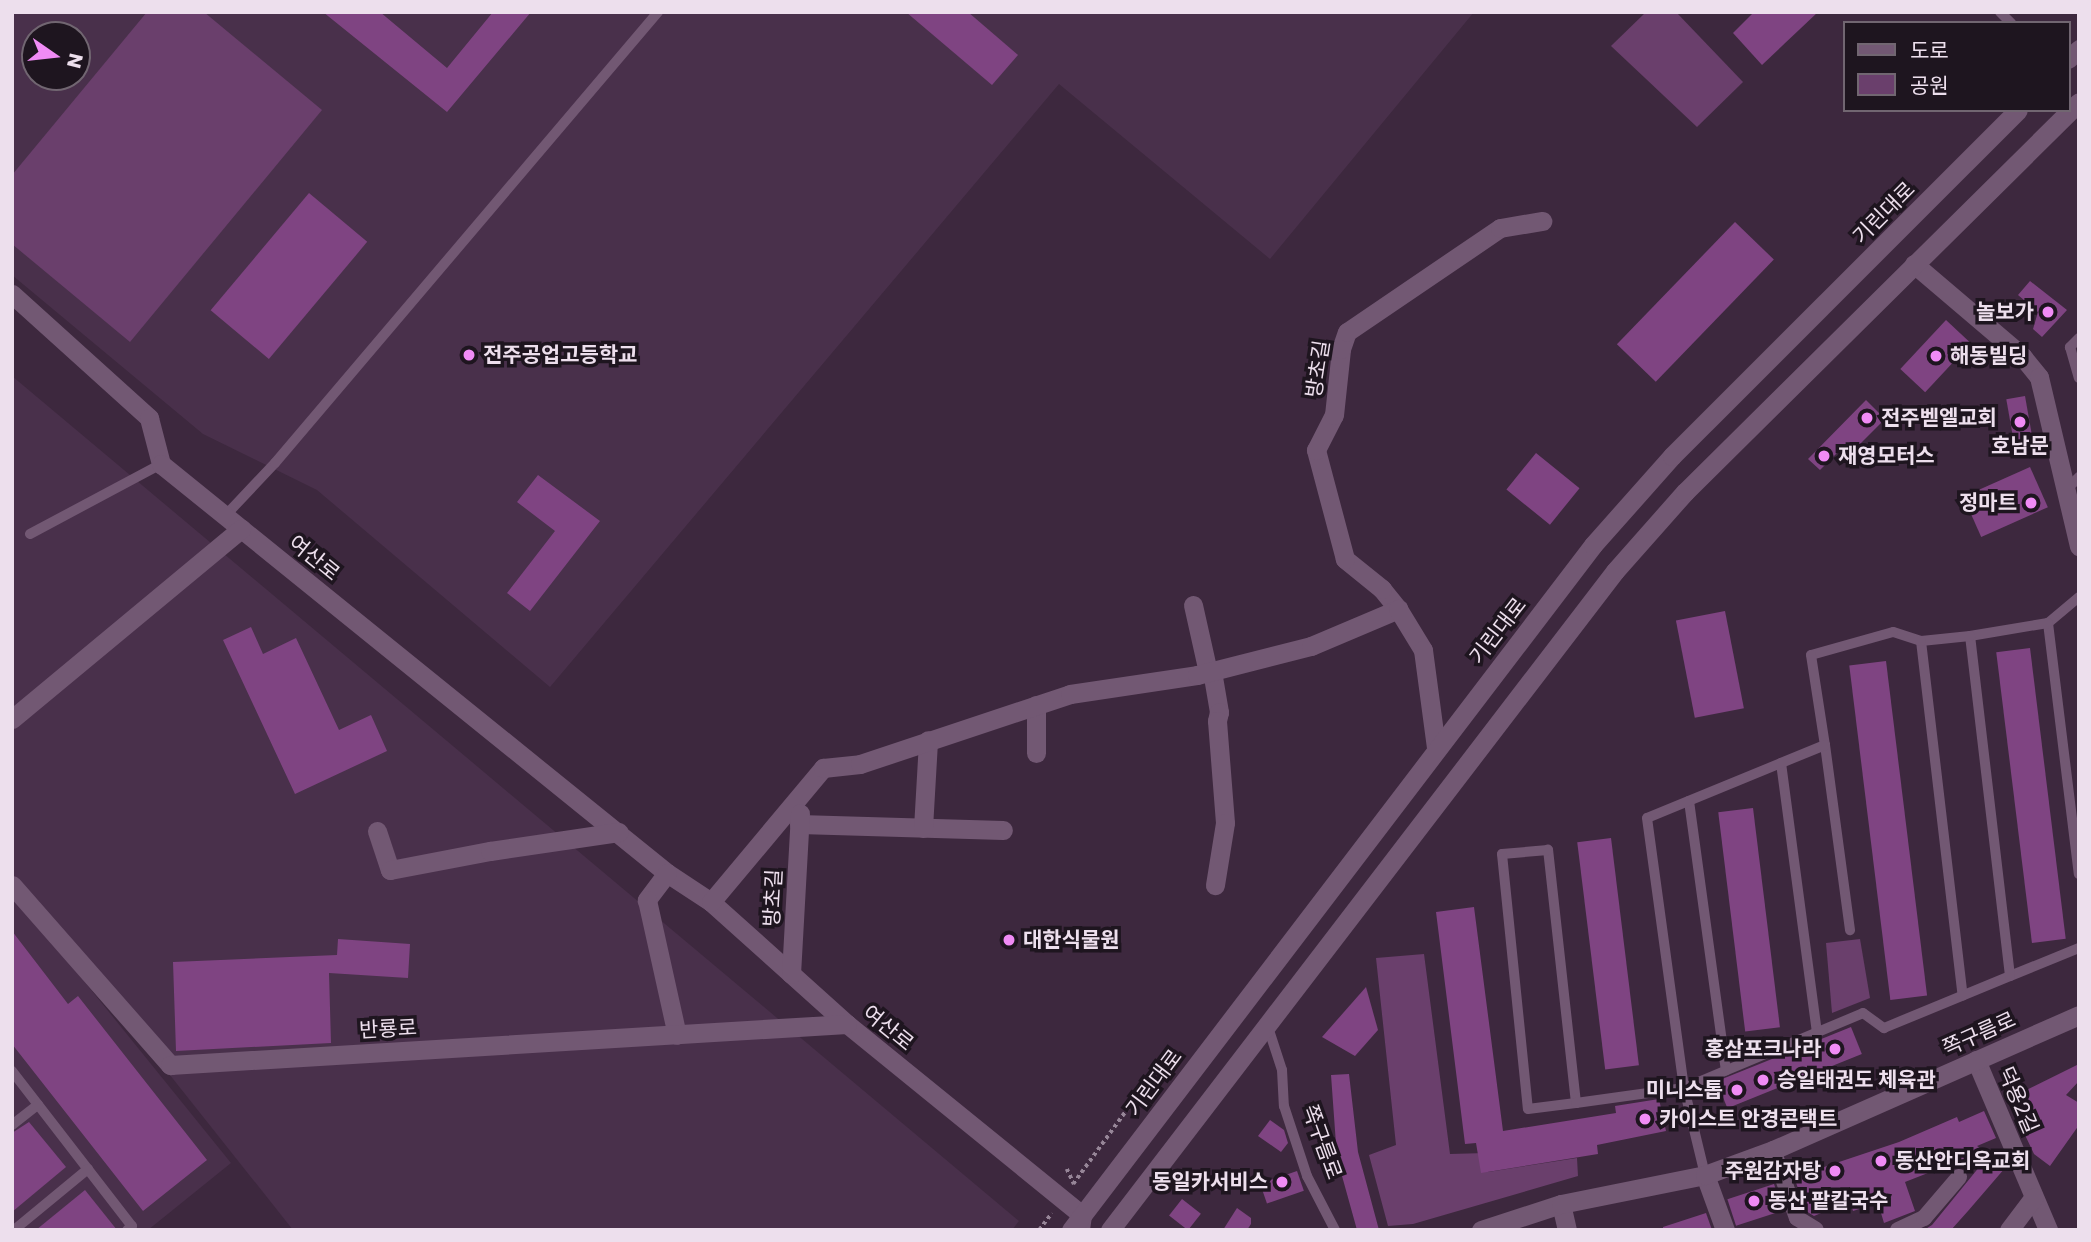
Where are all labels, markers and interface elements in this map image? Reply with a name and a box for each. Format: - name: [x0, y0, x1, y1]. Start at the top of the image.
- north arrow: [21, 21, 91, 91]
- legend: [1842, 21, 2070, 112]
- text: 도로: [1910, 36, 1949, 65]
- text: N: [60, 51, 90, 71]
- text: 공원: [1910, 71, 1949, 100]
- street label: 기린대로: [1848, 177, 1920, 249]
- place label: 놀보가: [1976, 299, 2034, 325]
- marker: 놀보가: [2040, 304, 2056, 320]
- street label: 방초길: [1301, 338, 1335, 400]
- place label: 전주공업고등학교: [483, 342, 638, 368]
- place label: 해동빌딩: [1950, 343, 2027, 369]
- marker: 전주공업고등학교: [461, 347, 477, 363]
- marker: 해동빌딩: [1928, 348, 1944, 364]
- place label: 전주벧엘교회: [1881, 405, 1997, 431]
- marker: 전주벧엘교회: [1859, 410, 1875, 426]
- marker: 호남문: [2012, 414, 2028, 430]
- place label: 호남문: [1991, 433, 2049, 459]
- place label: 재영모터스: [1838, 443, 1935, 469]
- marker: 재영모터스: [1816, 448, 1832, 464]
- place label: 정마트: [1959, 490, 2017, 516]
- marker: 정마트: [2023, 495, 2039, 511]
- street label: 여산로: [284, 530, 344, 586]
- street label: 기린대로: [1464, 593, 1532, 669]
- street label: 방초길: [759, 868, 787, 928]
- place label: 대한식물원: [1023, 927, 1120, 953]
- marker: 대한식물원: [1001, 932, 1017, 948]
- street label: 여산로: [858, 1000, 918, 1056]
- street label: 쪽구름로: [1939, 1007, 2019, 1061]
- street label: 반룡로: [358, 1015, 418, 1043]
- place label: 홍삼포크나라: [1705, 1036, 1821, 1062]
- marker: 홍삼포크나라: [1827, 1041, 1843, 1057]
- street label: 기린대로: [1121, 1045, 1187, 1121]
- street label: 덕용2길: [1993, 1063, 2043, 1137]
- place label: 승일태권도 체육관: [1777, 1067, 1936, 1093]
- marker: 승일태권도 체육관: [1755, 1072, 1771, 1088]
- place label: 미니스톱: [1646, 1077, 1723, 1103]
- marker: 미니스톱: [1729, 1082, 1745, 1098]
- street label: 쪽구름로: [1297, 1101, 1347, 1183]
- place label: 카이스트 안경콘택트: [1659, 1106, 1837, 1132]
- marker: 카이스트 안경콘택트: [1637, 1111, 1653, 1127]
- place label: 동산안디옥교회: [1895, 1148, 2030, 1174]
- marker: 동산안디옥교회: [1873, 1153, 1889, 1169]
- place label: 주원감자탕: [1724, 1158, 1821, 1184]
- marker: 주원감자탕: [1827, 1163, 1843, 1179]
- place label: 동일카서비스: [1152, 1169, 1268, 1195]
- marker: 동일카서비스: [1274, 1174, 1290, 1190]
- place label: 동산 팥칼국수: [1768, 1188, 1888, 1214]
- marker: 동산 팥칼국수: [1746, 1193, 1762, 1209]

